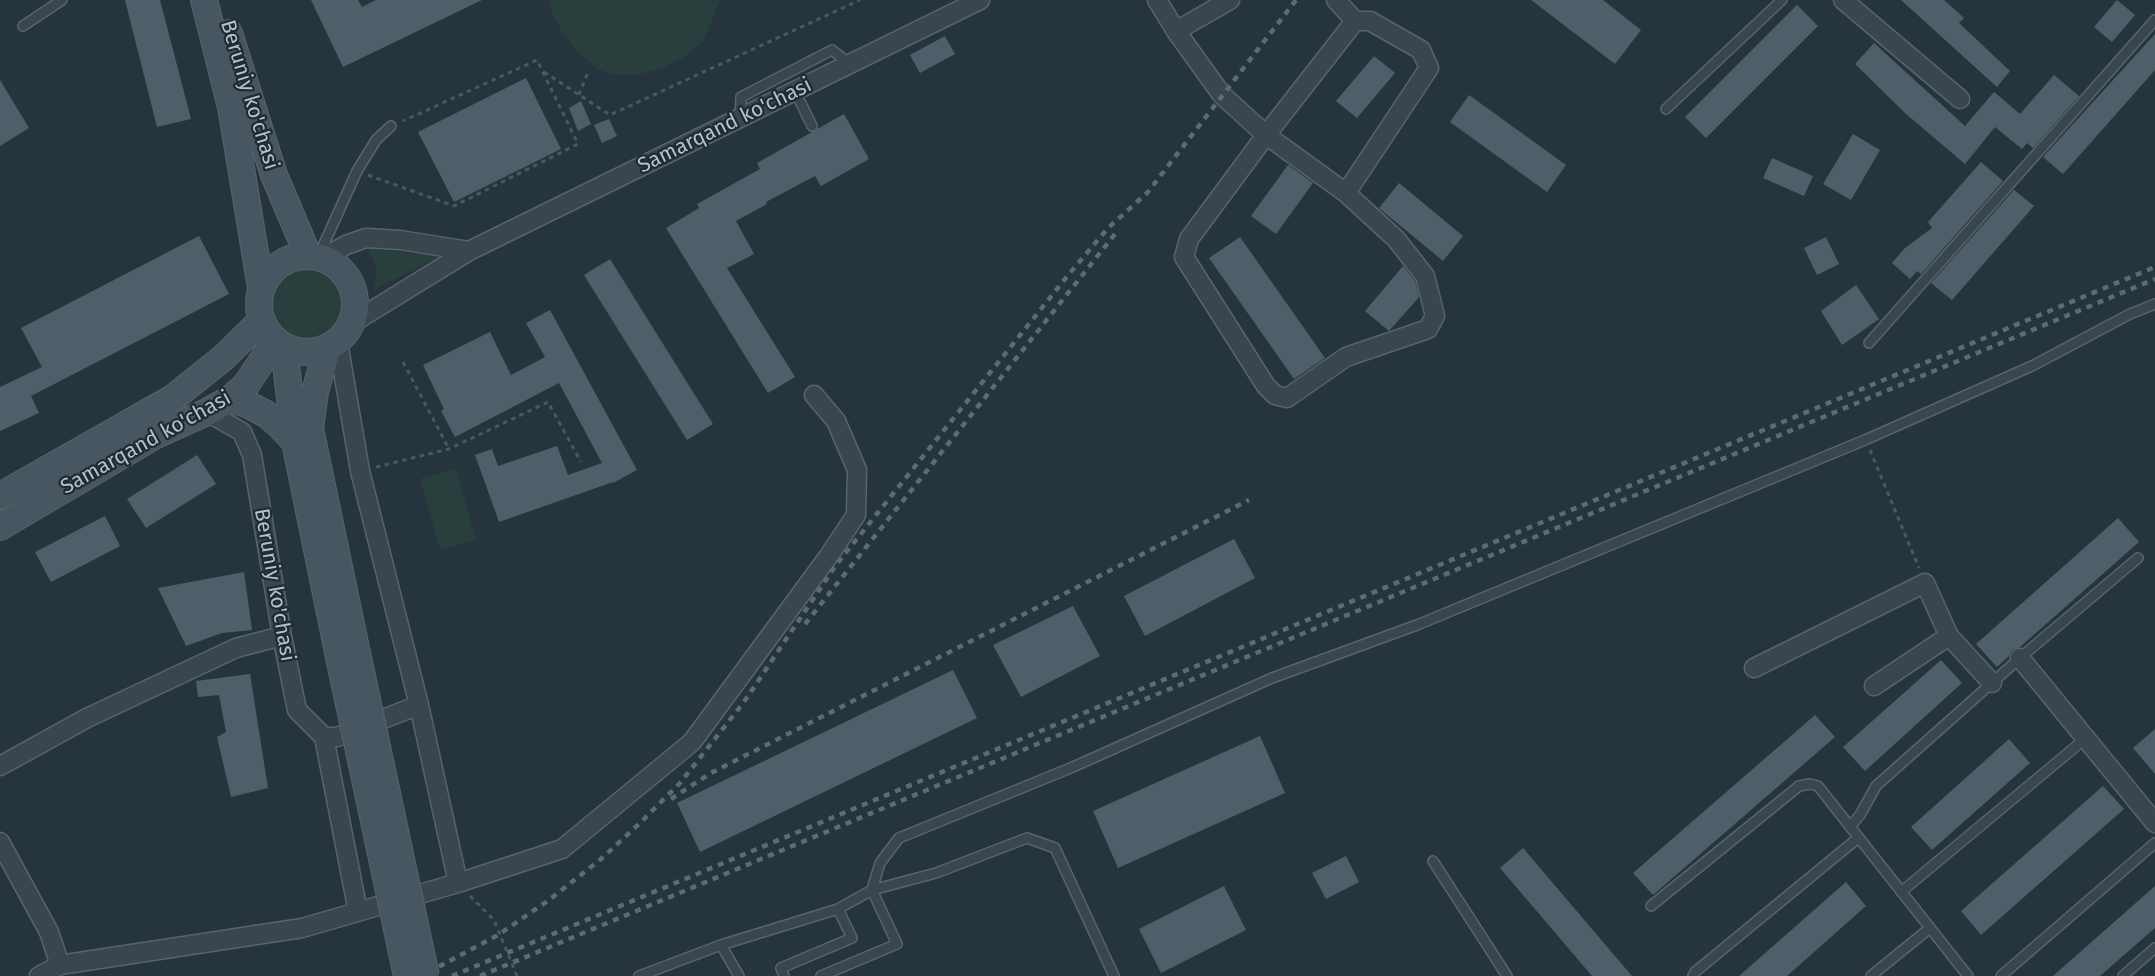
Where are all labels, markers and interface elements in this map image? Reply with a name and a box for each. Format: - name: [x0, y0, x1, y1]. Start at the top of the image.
- street label: Beruniy ko'chasi: [214, 17, 284, 173]
- street label: Samarqand ko'chasi: [634, 73, 816, 179]
- street label: Samarqand ko'chasi: [57, 386, 235, 500]
- street label: Beruniy ko'chasi: [248, 507, 300, 663]

